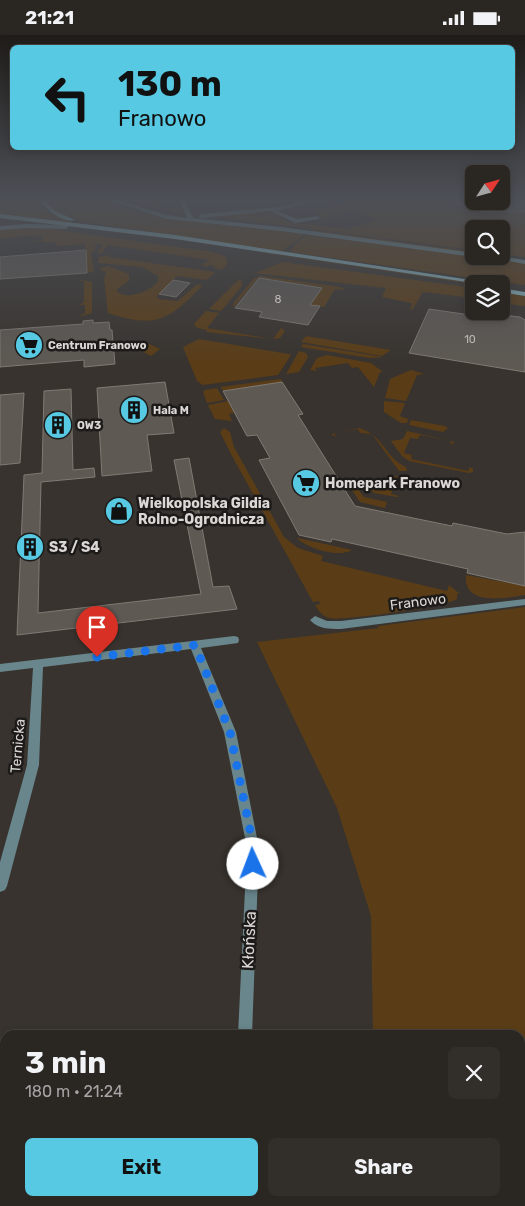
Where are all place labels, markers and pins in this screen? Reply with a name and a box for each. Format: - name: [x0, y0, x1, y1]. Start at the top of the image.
- supermarket icon: Centrum Franowo: [14, 330, 44, 360]
- place label: Centrum Franowo: [48, 339, 147, 352]
- building icon: Hala M: [119, 395, 149, 425]
- place label: Hala M: [153, 404, 189, 417]
- building icon: OW3: [43, 410, 73, 440]
- place label: OW3: [77, 419, 101, 432]
- supermarket icon: Homepark Franowo: [291, 468, 321, 498]
- place label: Homepark Franowo: [325, 475, 460, 492]
- place label: Wielkopolska Gildia Rolno-Ogrodnicza: [138, 495, 270, 528]
- shop icon: Wielkopolska Gildia Rolno-Ogrodnicza: [104, 496, 134, 526]
- building icon: S3 / S4: [15, 532, 45, 562]
- place label: S3 / S4: [49, 539, 100, 556]
- pin: [76, 606, 118, 657]

